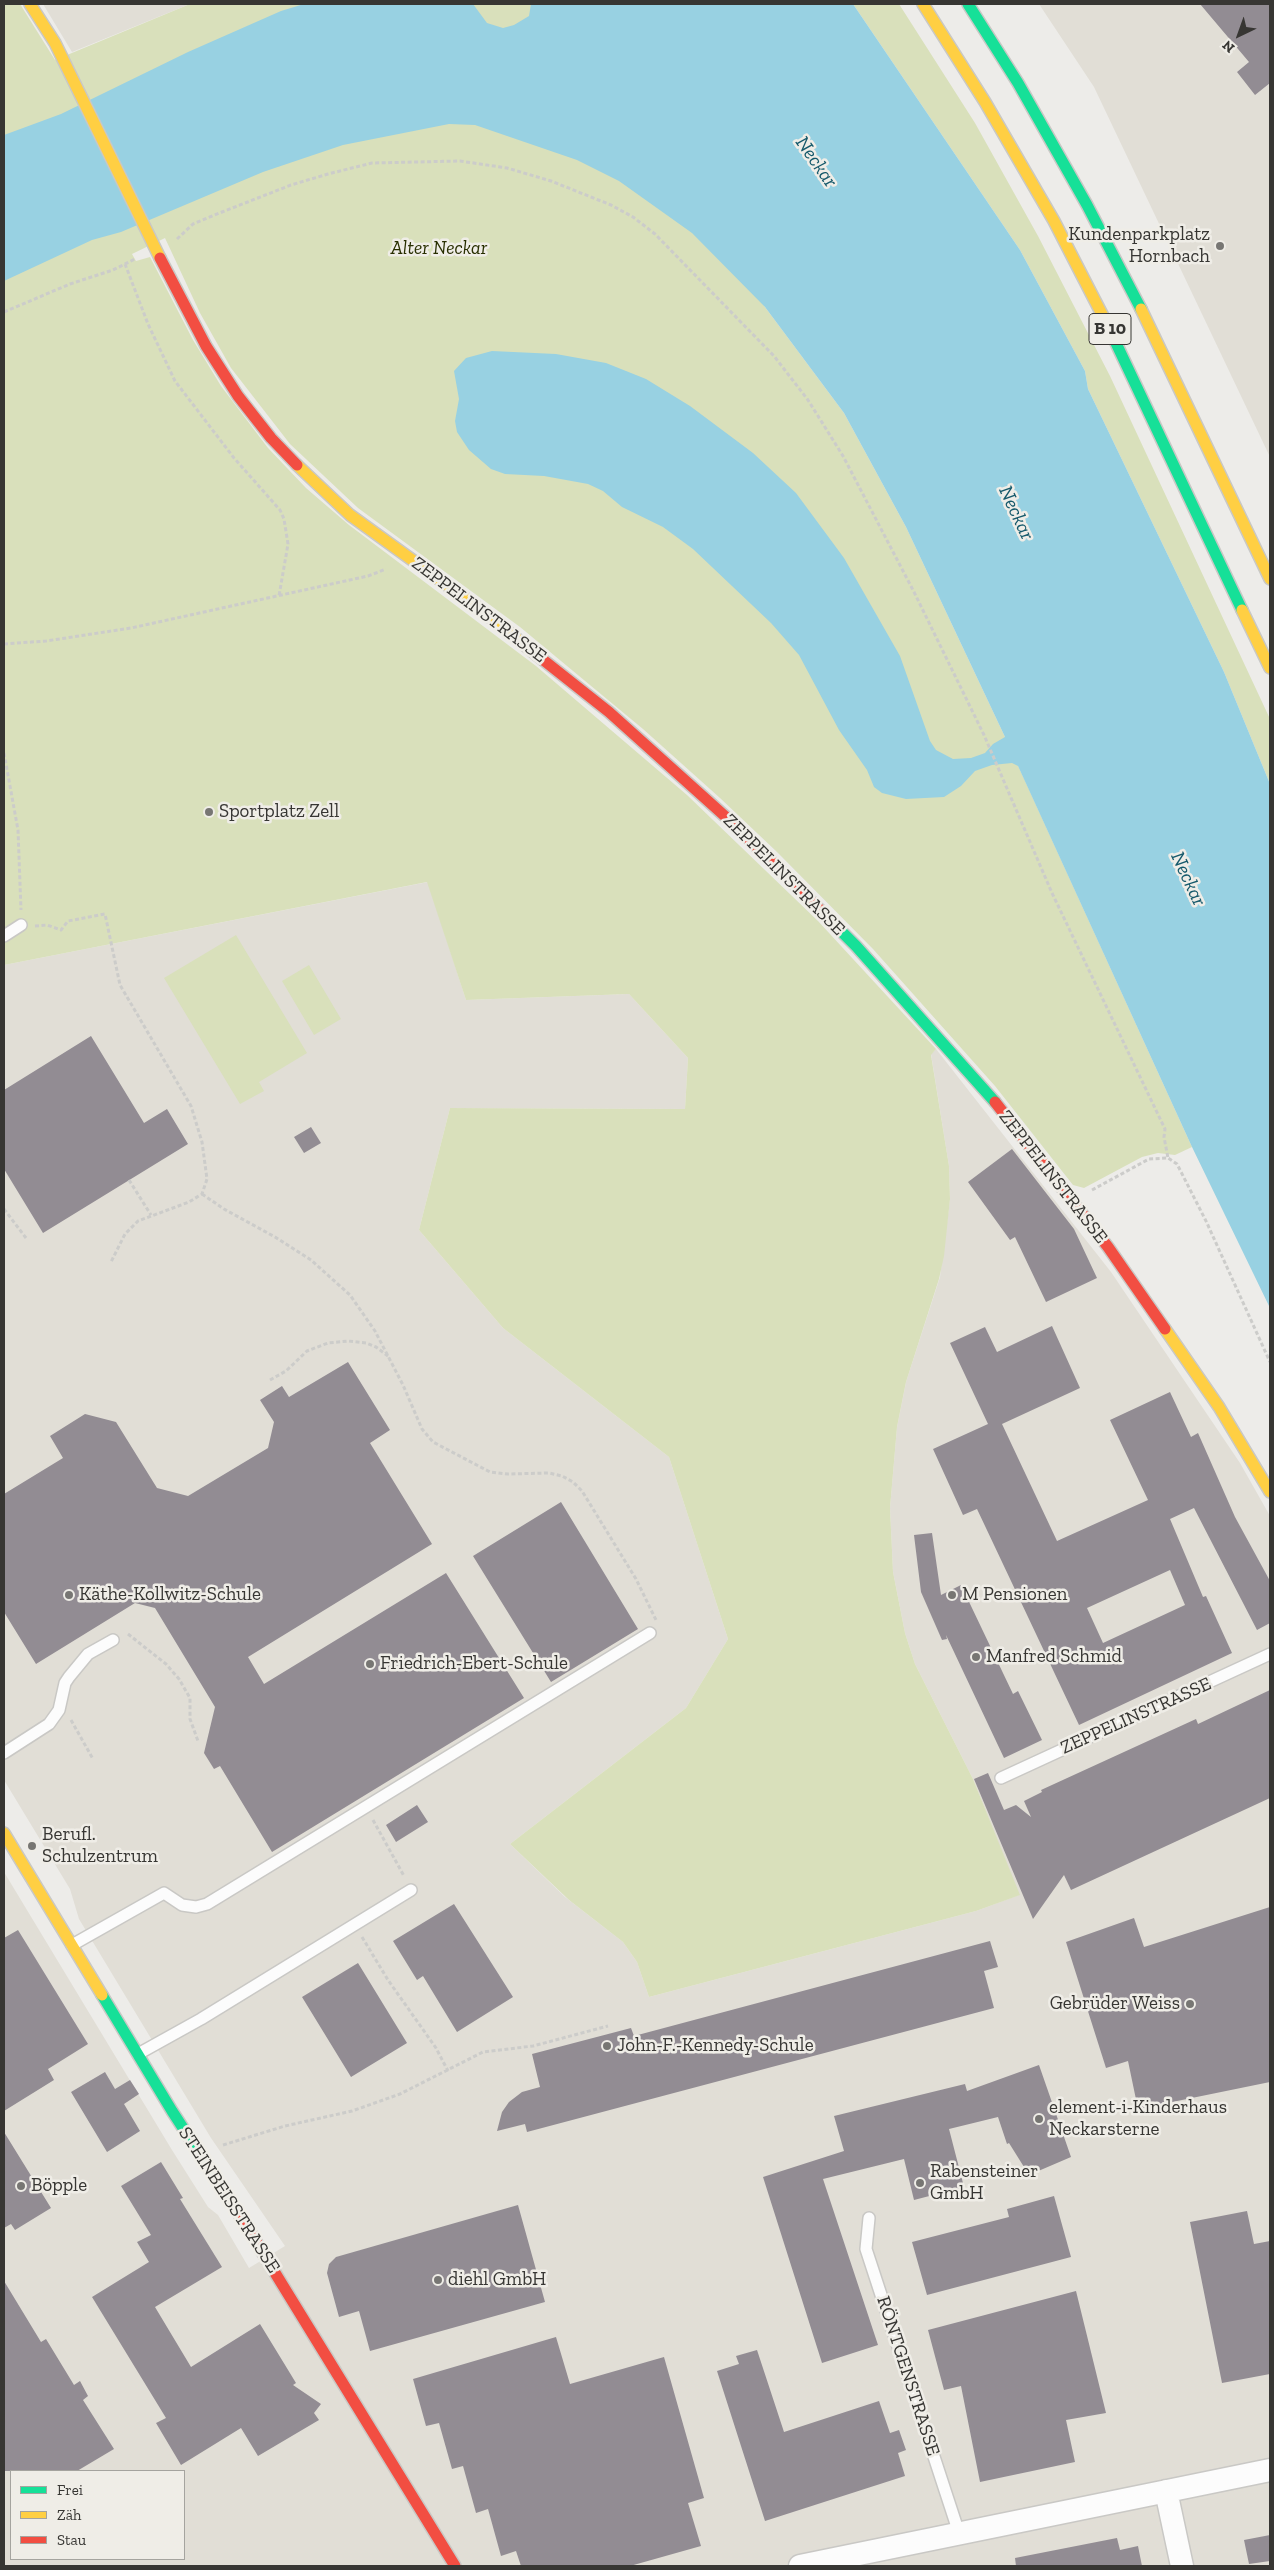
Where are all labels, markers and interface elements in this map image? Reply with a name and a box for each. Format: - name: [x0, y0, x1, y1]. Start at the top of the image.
- north arrow: [1214, 10, 1264, 60]
- text: N: [1219, 37, 1238, 56]
- water label: Neckar: [790, 132, 842, 192]
- place label: Kundenparkplatz Hornbach: [1068, 224, 1210, 268]
- park label: Alter Neckar: [391, 238, 487, 260]
- marker: Kundenparkplatz Hornbach: [1214, 240, 1226, 252]
- road number: B 10: [1089, 314, 1131, 344]
- water label: Neckar: [993, 482, 1039, 544]
- street label: ZEPPELINSTRASSE: [407, 552, 551, 668]
- place label: Sportplatz Zell: [219, 801, 339, 823]
- marker: Sportplatz Zell: [203, 806, 215, 818]
- street label: ZEPPELINSTRASSE: [718, 809, 850, 941]
- water label: Neckar: [1165, 848, 1211, 910]
- street label: ZEPPELINSTRASSE: [994, 1106, 1112, 1248]
- place label: Käthe-Kollwitz-Schule: [79, 1584, 261, 1606]
- place label: M Pensionen: [962, 1584, 1067, 1606]
- marker: Käthe-Kollwitz-Schule: [63, 1589, 75, 1601]
- marker: M Pensionen: [946, 1589, 958, 1601]
- place label: Manfred Schmid: [986, 1646, 1122, 1668]
- marker: Manfred Schmid: [970, 1651, 982, 1663]
- place label: Friedrich-Ebert-Schule: [380, 1653, 568, 1675]
- marker: Friedrich-Ebert-Schule: [364, 1658, 376, 1670]
- street label: ZEPPELINSTRASSE: [1057, 1672, 1215, 1760]
- place label: Berufl. Schulzentrum: [42, 1824, 158, 1868]
- marker: Berufl. Schulzentrum: [26, 1840, 38, 1852]
- place label: Gebrüder Weiss: [1050, 1993, 1180, 2015]
- marker: Gebrüder Weiss: [1184, 1998, 1196, 2010]
- place label: John-F.-Kennedy-Schule: [617, 2035, 814, 2057]
- marker: John-F.-Kennedy-Schule: [601, 2040, 613, 2052]
- place label: element-i-Kinderhaus Neckarsterne: [1049, 2097, 1227, 2141]
- marker: element-i-Kinderhaus Neckarsterne: [1033, 2113, 1045, 2125]
- street label: STEINBEISSTRASSE: [173, 2123, 285, 2277]
- place label: Rabensteiner GmbH: [930, 2161, 1038, 2205]
- place label: Böpple: [31, 2175, 87, 2197]
- marker: Rabensteiner GmbH: [914, 2177, 926, 2189]
- marker: Böpple: [15, 2180, 27, 2192]
- place label: diehl GmbH: [448, 2269, 546, 2291]
- marker: diehl GmbH: [432, 2274, 444, 2286]
- street label: RÖNTGENSTRASSE: [871, 2293, 945, 2459]
- legend: [10, 2470, 185, 2560]
- text: Frei: [57, 2481, 83, 2499]
- text: Zäh: [57, 2506, 81, 2524]
- text: Stau: [57, 2531, 86, 2549]

